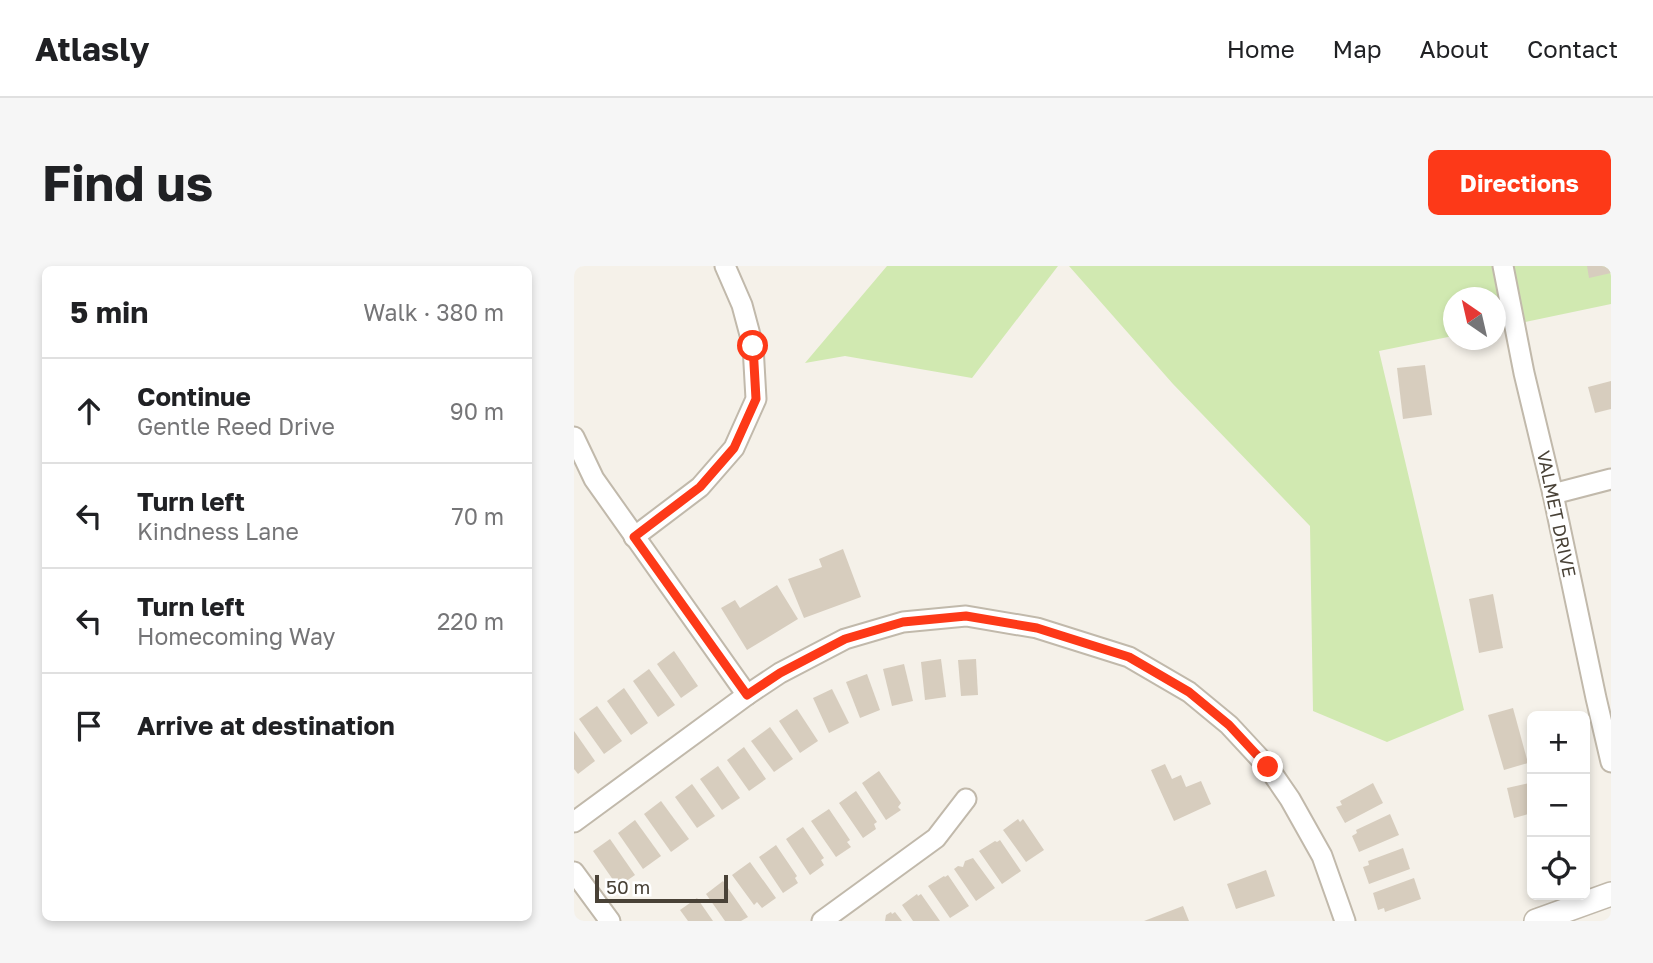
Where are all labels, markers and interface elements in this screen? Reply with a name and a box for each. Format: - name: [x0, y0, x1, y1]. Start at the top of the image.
- text: Atlasly: [35, 29, 150, 68]
- text: Home: [1227, 34, 1295, 63]
- text: Map: [1333, 34, 1382, 63]
- text: About: [1420, 34, 1489, 63]
- text: Contact: [1527, 34, 1618, 63]
- button: Directions: [1428, 150, 1611, 215]
- text: Find us: [42, 153, 213, 212]
- north arrow: [1443, 287, 1506, 350]
- text: 5 min: [70, 294, 148, 330]
- text: Walk · 380 m: [363, 298, 504, 326]
- route start: [737, 330, 768, 361]
- text: Continue: [137, 381, 251, 412]
- icon: ahead: [70, 392, 108, 430]
- text: 90 m: [450, 397, 504, 425]
- text: Gentle Reed Drive: [137, 412, 335, 440]
- street label: VALMET DRIVE: [1533, 449, 1581, 579]
- text: Turn left: [137, 486, 245, 517]
- icon: left: [70, 497, 108, 535]
- text: 70 m: [451, 502, 504, 530]
- text: Kindness Lane: [137, 517, 299, 545]
- text: Turn left: [137, 591, 245, 622]
- icon: left: [70, 602, 108, 640]
- text: 220 m: [437, 607, 504, 635]
- text: Homecoming Way: [137, 622, 335, 650]
- icon: arrive: [70, 707, 108, 745]
- text: Arrive at destination: [137, 710, 395, 741]
- map controls: [1527, 711, 1590, 900]
- button: +: [1527, 711, 1590, 774]
- route end: [1252, 751, 1283, 782]
- button: −: [1527, 774, 1590, 837]
- button: locate: [1527, 837, 1590, 900]
- scale bar: [595, 872, 728, 904]
- text: 50 m: [606, 875, 650, 898]

